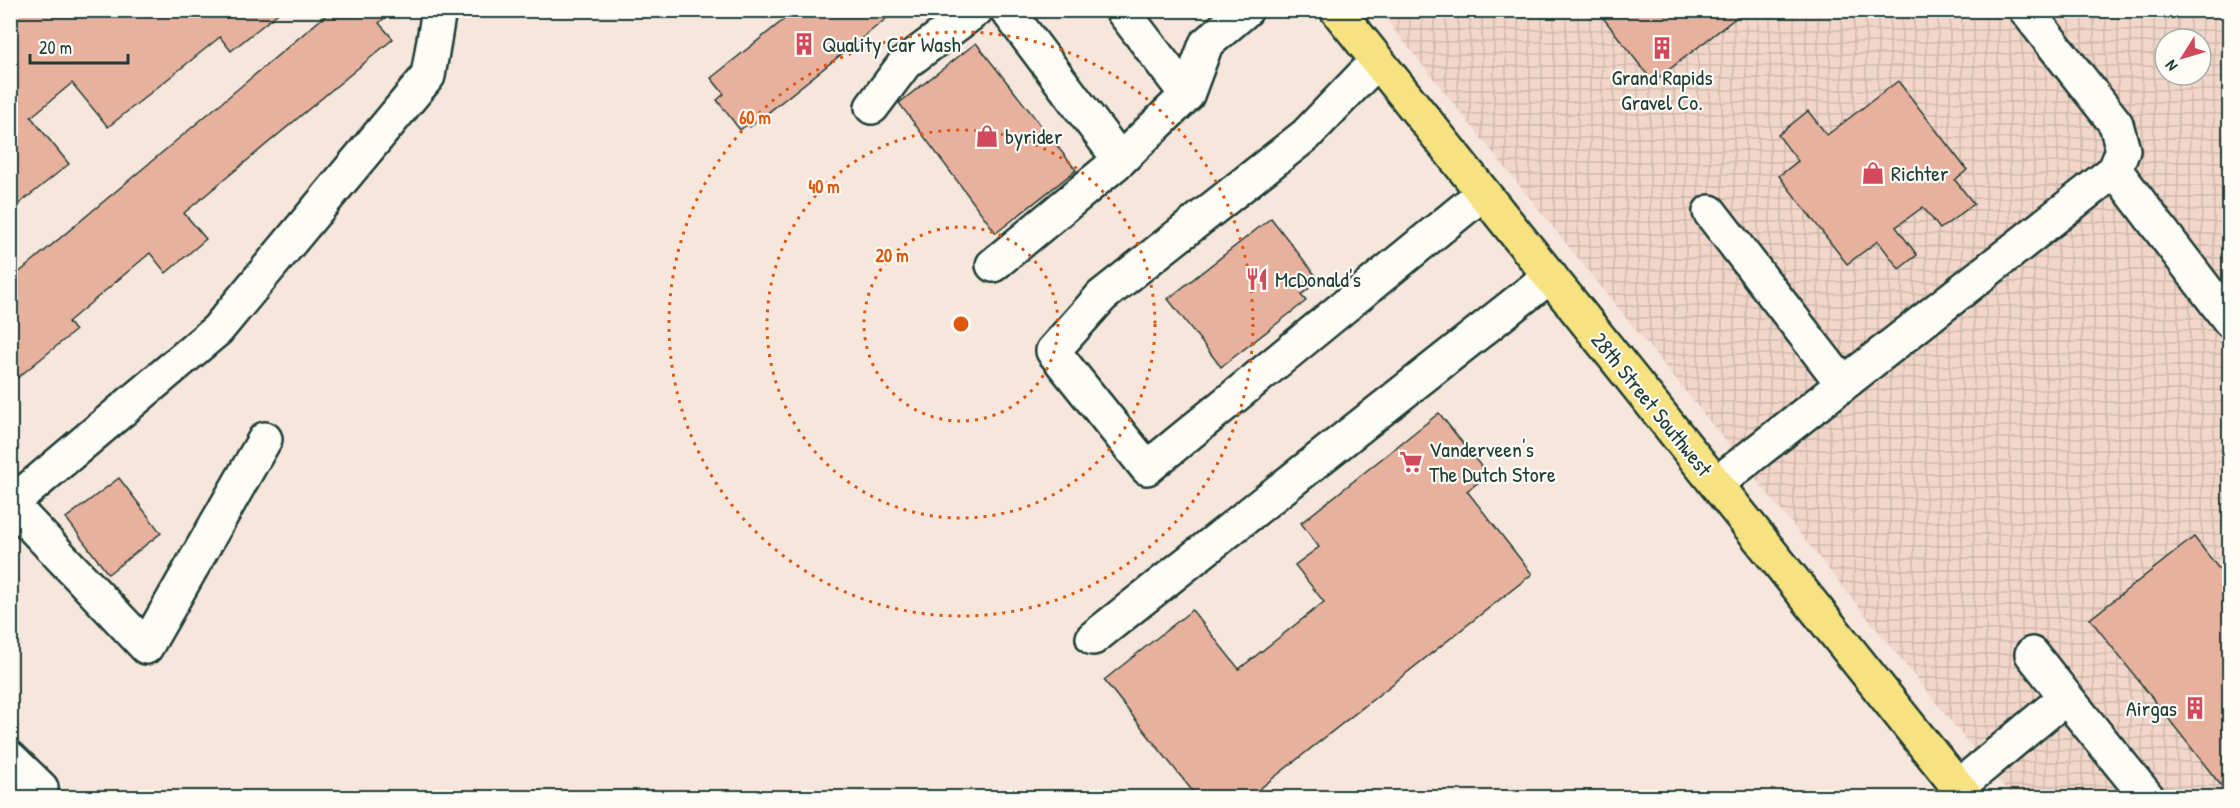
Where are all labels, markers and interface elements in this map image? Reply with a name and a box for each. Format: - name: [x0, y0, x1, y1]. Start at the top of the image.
- scale bar: [30, 27, 128, 65]
- north arrow: [2153, 27, 2213, 87]
- place label: Quality Car Wash: [822, 29, 961, 59]
- building icon: Quality Car Wash: [791, 31, 817, 57]
- text: 20 m: [39, 35, 72, 60]
- building icon: Grand Rapids Gravel Co.: [1649, 35, 1675, 61]
- text: N: [2159, 56, 2182, 76]
- place label: Grand Rapids Gravel Co.: [1611, 62, 1713, 117]
- text: 60 m: [739, 105, 771, 130]
- place label: byrider: [1005, 121, 1063, 151]
- shop icon: byrider: [974, 123, 1000, 149]
- place label: Richter: [1891, 158, 1949, 188]
- shop icon: Richter: [1860, 160, 1886, 186]
- text: 40 m: [808, 174, 840, 199]
- text: 20 m: [876, 243, 908, 268]
- place label: McDonald's: [1275, 264, 1361, 294]
- restaurant icon: McDonald's: [1244, 266, 1270, 292]
- centre of rings: [951, 314, 971, 334]
- street label: 28th Street Southwest: [1584, 326, 1720, 483]
- place label: Vanderveen's The Dutch Store: [1429, 434, 1556, 489]
- supermarket icon: Vanderveen's The Dutch Store: [1398, 449, 1424, 475]
- place label: Airgas: [2126, 693, 2177, 723]
- building icon: Airgas: [2182, 695, 2208, 721]

